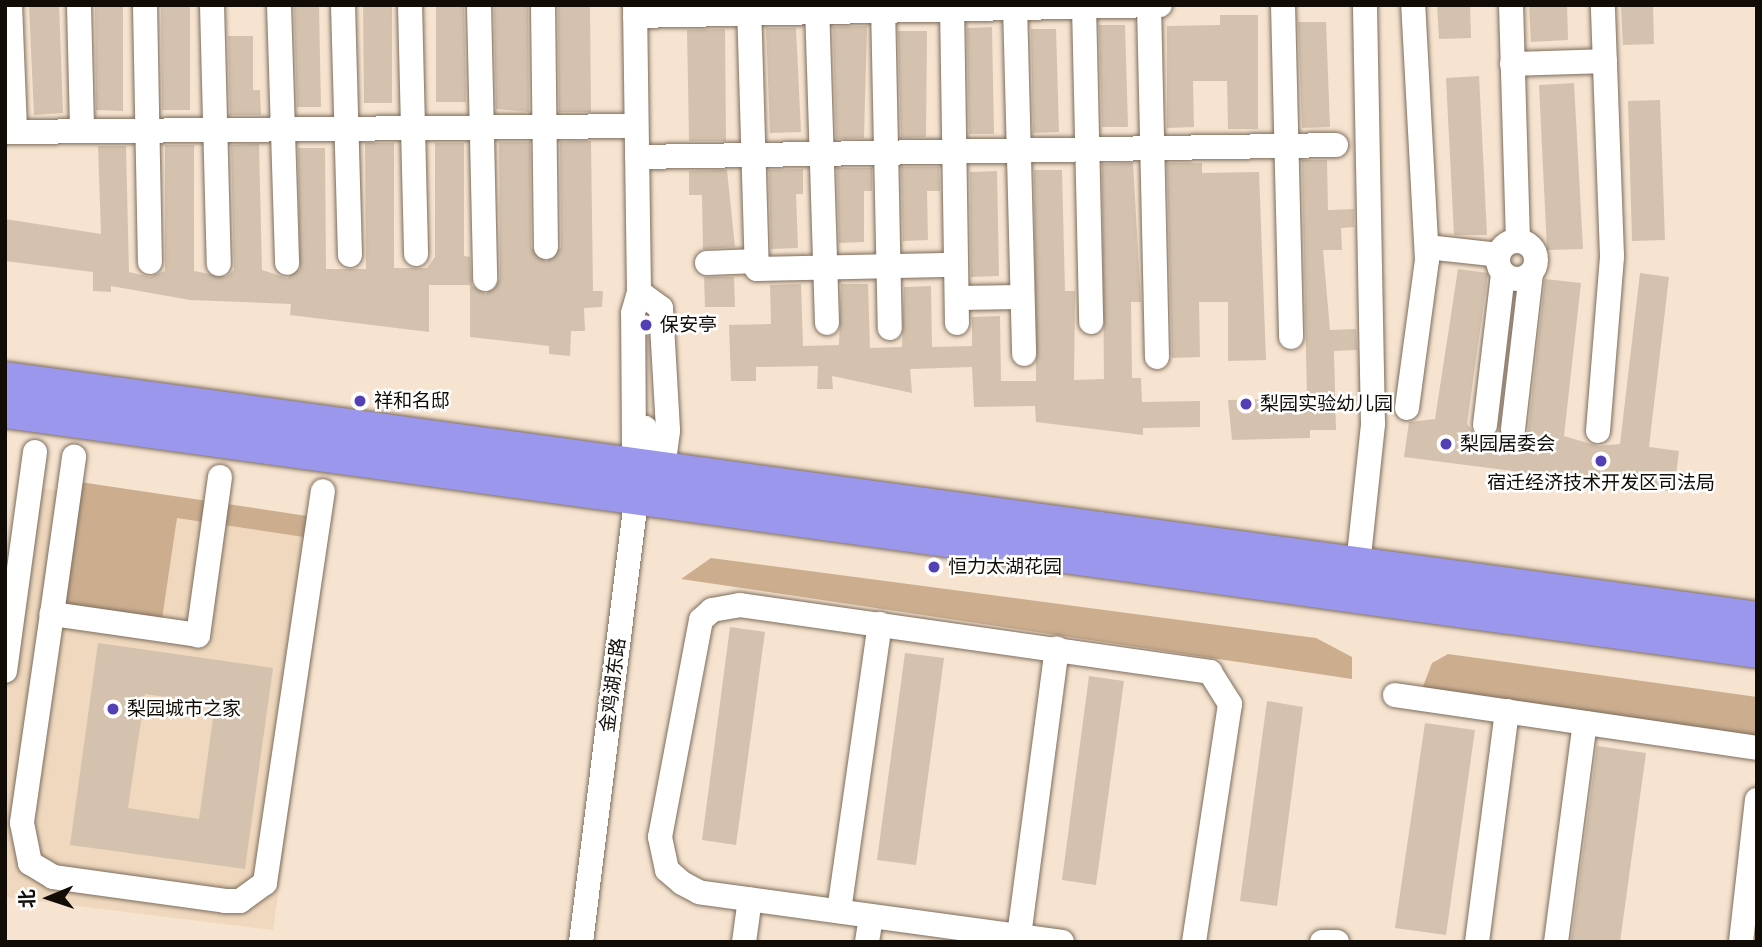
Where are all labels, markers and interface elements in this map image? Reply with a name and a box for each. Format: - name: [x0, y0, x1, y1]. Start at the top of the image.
- place label: 保安亭: [660, 314, 717, 336]
- marker: 保安亭: [638, 317, 654, 333]
- place label: 祥和名邸: [374, 390, 450, 412]
- marker: 祥和名邸: [352, 393, 368, 409]
- place label: 梨园实验幼儿园: [1260, 393, 1393, 415]
- marker: 梨园实验幼儿园: [1238, 396, 1254, 412]
- place label: 梨园居委会: [1460, 433, 1555, 455]
- marker: 梨园居委会: [1438, 436, 1454, 452]
- marker: 宿迁经济技术开发区司法局: [1593, 453, 1609, 469]
- place label: 宿迁经济技术开发区司法局: [1487, 472, 1715, 494]
- place label: 恒力太湖花园: [948, 556, 1062, 578]
- marker: 恒力太湖花园: [926, 559, 942, 575]
- street label: 金鸡湖东路: [596, 636, 630, 734]
- place label: 梨园城市之家: [127, 698, 241, 720]
- marker: 梨园城市之家: [105, 701, 121, 717]
- north arrow: [14, 863, 84, 933]
- text: 北: [16, 889, 39, 909]

